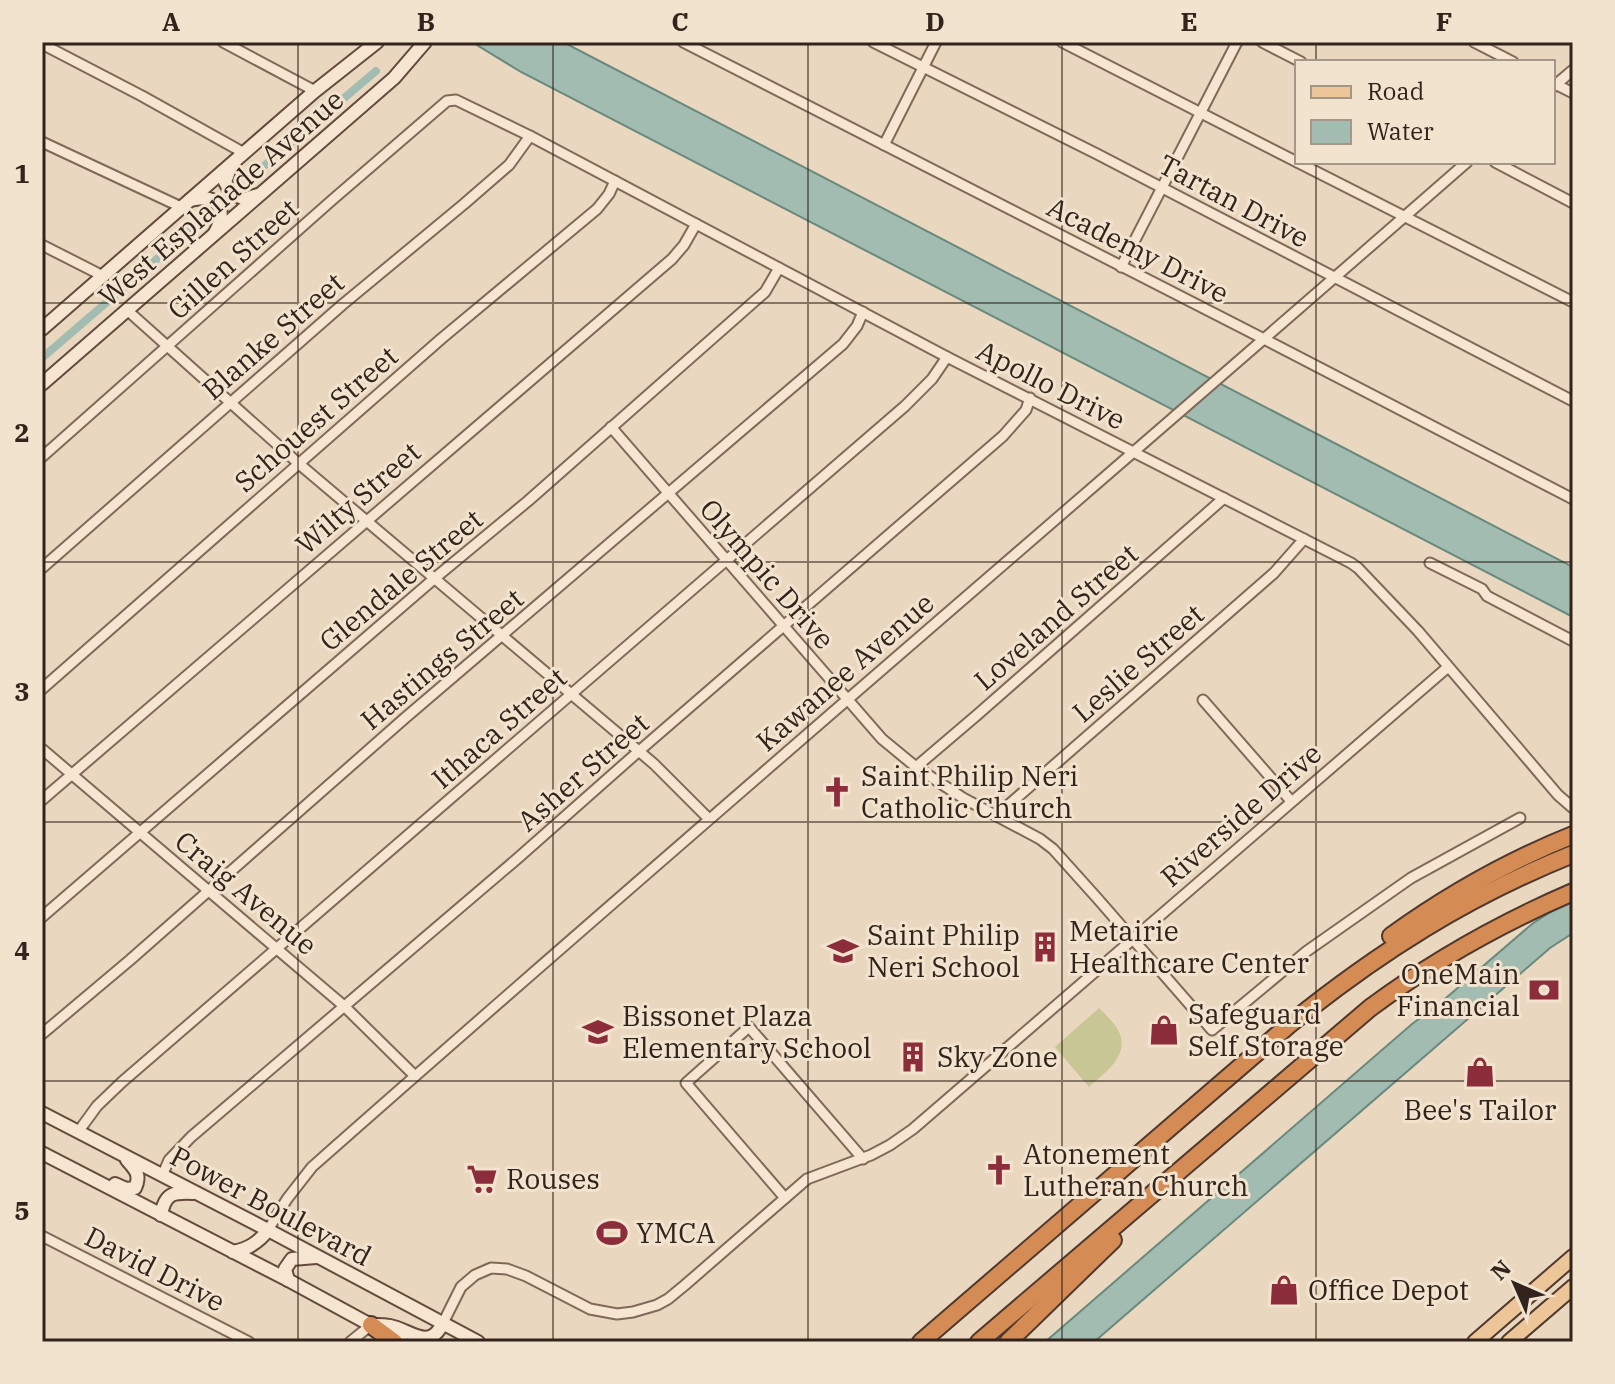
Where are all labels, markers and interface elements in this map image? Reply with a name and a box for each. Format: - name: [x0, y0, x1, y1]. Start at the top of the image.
- text: A: [162, 4, 180, 38]
- text: B: [417, 4, 435, 38]
- text: C: [671, 4, 689, 38]
- text: D: [925, 4, 945, 38]
- text: E: [1180, 4, 1198, 38]
- text: F: [1436, 4, 1452, 38]
- legend: [1295, 60, 1555, 164]
- text: Road: [1367, 75, 1424, 107]
- street label: West Esplanade Avenue: [90, 81, 351, 314]
- text: Water: [1367, 115, 1434, 147]
- street label: Tartan Drive: [1153, 145, 1316, 256]
- text: 1: [14, 156, 30, 190]
- street label: Academy Drive: [1041, 188, 1235, 311]
- street label: Gillen Street: [159, 190, 306, 327]
- street label: Blanke Street: [194, 264, 351, 407]
- street label: Apollo Drive: [971, 331, 1132, 438]
- street label: Schouest Street: [226, 337, 405, 500]
- text: 2: [14, 415, 30, 449]
- street label: Wilty Street: [287, 433, 428, 562]
- street label: Olympic Drive: [692, 491, 843, 657]
- street label: Glendale Street: [311, 500, 490, 659]
- street label: Loveland Street: [966, 535, 1145, 698]
- street label: Hastings Street: [353, 580, 531, 738]
- street label: Kawanee Avenue: [748, 584, 941, 759]
- street label: Leslie Street: [1064, 595, 1211, 730]
- street label: Ithaca Street: [423, 659, 574, 796]
- text: 3: [14, 674, 30, 708]
- street label: Asher Street: [509, 704, 656, 839]
- street label: Riverside Drive: [1153, 735, 1329, 895]
- place label: Saint Philip Neri Catholic Church: [861, 757, 1078, 826]
- church icon: Saint Philip Neri Catholic Church: [820, 775, 854, 809]
- street label: Craig Avenue: [168, 822, 325, 963]
- place label: Metairie Healthcare Center: [1069, 912, 1310, 981]
- place label: Saint Philip Neri School: [867, 916, 1020, 985]
- building icon: Metairie Healthcare Center: [1028, 930, 1062, 964]
- text: 4: [14, 933, 30, 967]
- school or university icon: Saint Philip Neri School: [826, 934, 860, 968]
- place label: OneMain Financial: [1396, 955, 1520, 1024]
- bank icon: OneMain Financial: [1527, 973, 1561, 1007]
- place label: Safeguard Self Storage: [1188, 995, 1344, 1064]
- place label: Bissonet Plaza Elementary School: [622, 997, 871, 1066]
- shop icon: Safeguard Self Storage: [1147, 1013, 1181, 1047]
- school or university icon: Bissonet Plaza Elementary School: [581, 1015, 615, 1049]
- place label: Sky Zone: [937, 1038, 1058, 1075]
- building icon: Sky Zone: [896, 1040, 930, 1074]
- shop icon: Bee's Tailor: [1463, 1055, 1497, 1089]
- place label: Bee's Tailor: [1404, 1091, 1557, 1128]
- place label: Atonement Lutheran Church: [1023, 1135, 1248, 1204]
- street label: Power Boulevard: [164, 1137, 378, 1274]
- church icon: Atonement Lutheran Church: [982, 1153, 1016, 1187]
- place label: Rouses: [506, 1160, 600, 1197]
- supermarket icon: Rouses: [465, 1162, 499, 1196]
- text: 5: [14, 1193, 30, 1227]
- place label: YMCA: [636, 1214, 715, 1251]
- sports icon: YMCA: [595, 1216, 629, 1250]
- street label: David Drive: [79, 1217, 232, 1320]
- north arrow: [1475, 1244, 1555, 1324]
- text: N: [1484, 1253, 1517, 1286]
- place label: Office Depot: [1308, 1271, 1469, 1308]
- shop icon: Office Depot: [1267, 1273, 1301, 1307]

